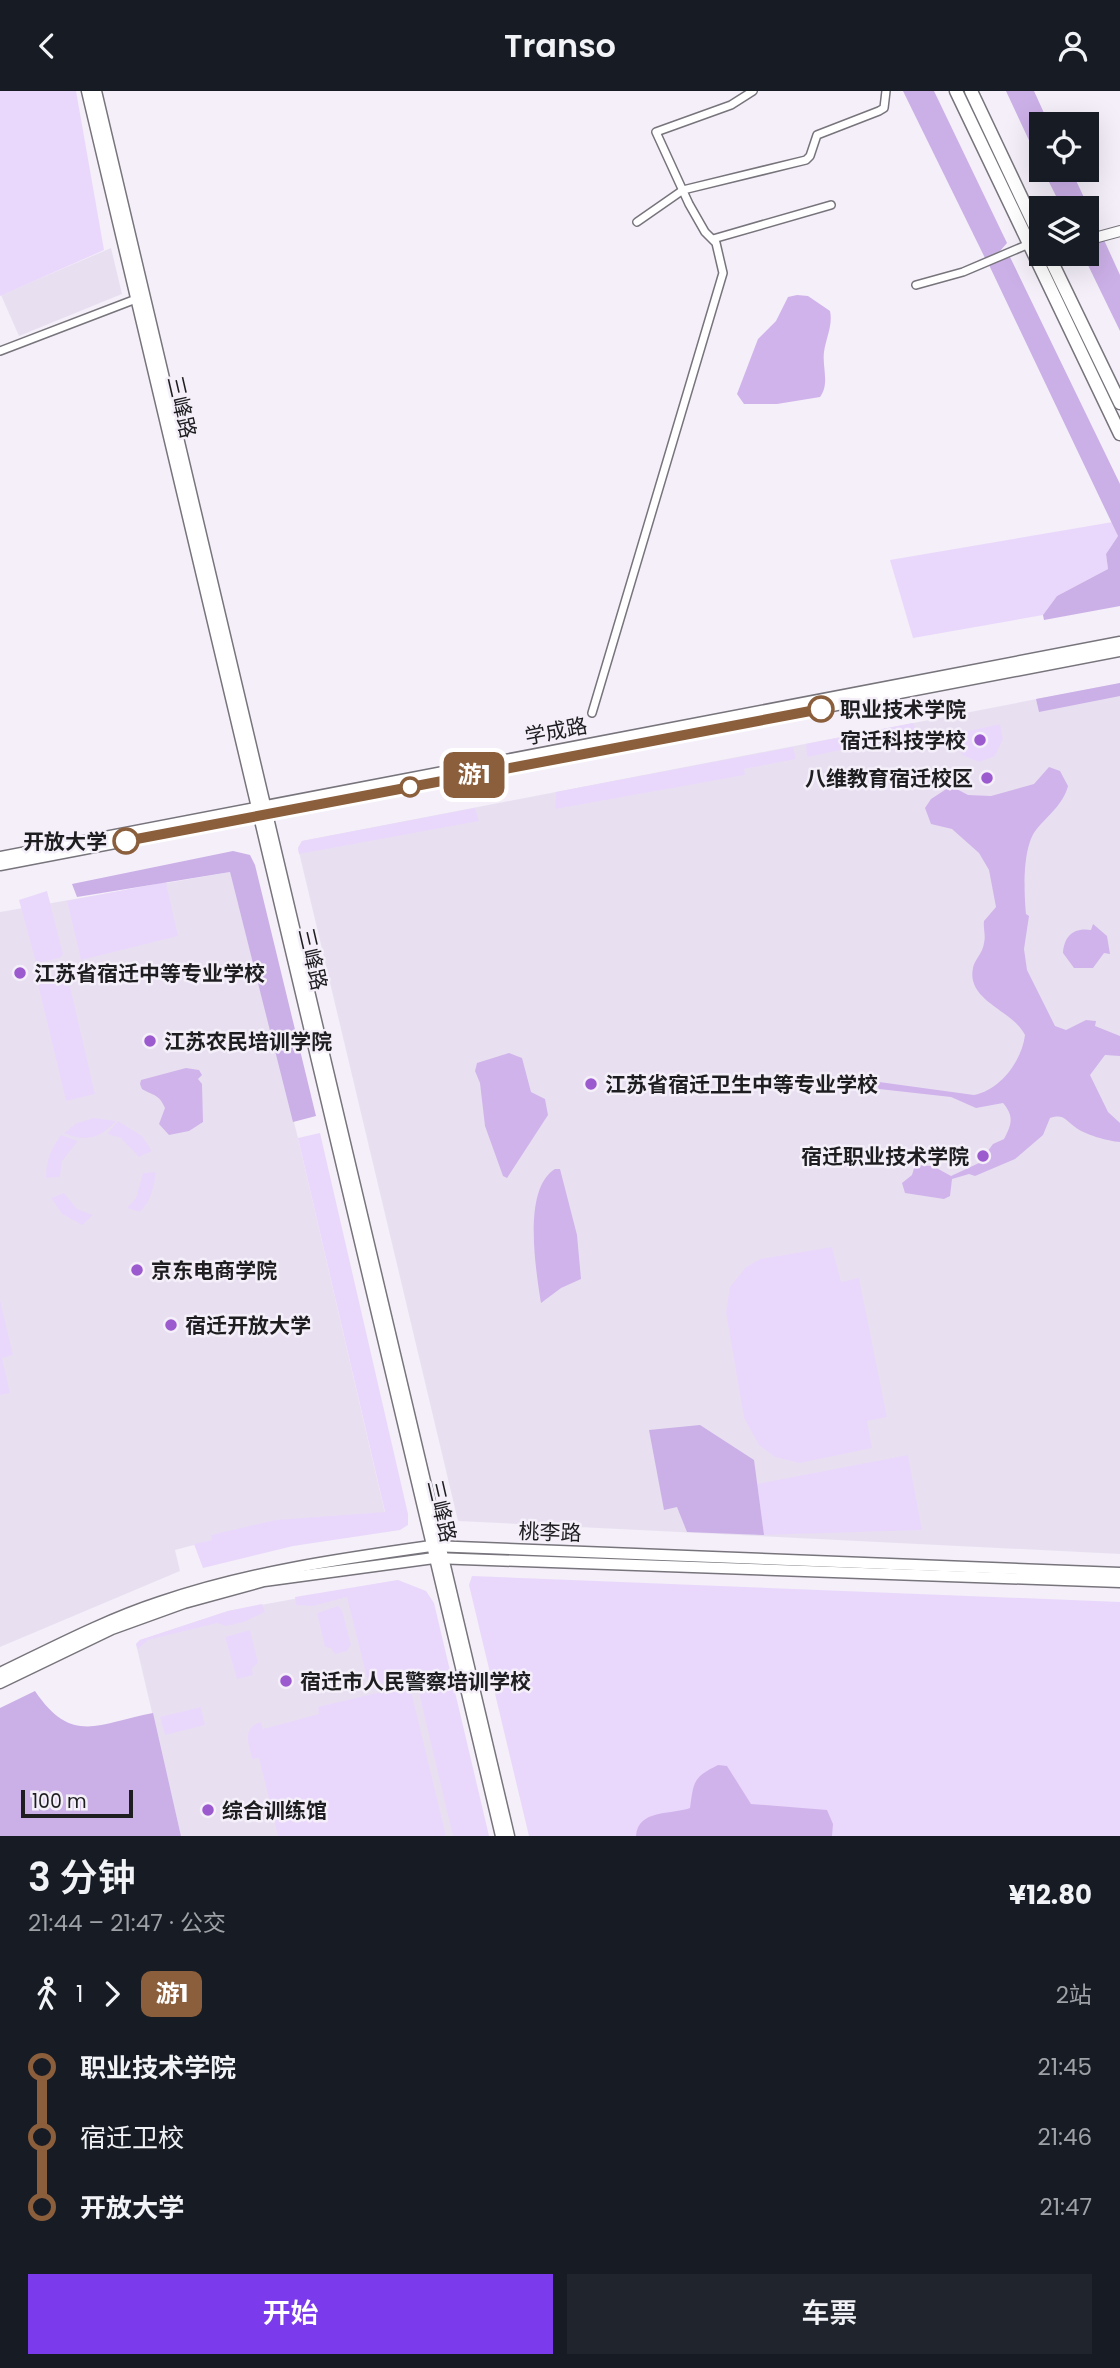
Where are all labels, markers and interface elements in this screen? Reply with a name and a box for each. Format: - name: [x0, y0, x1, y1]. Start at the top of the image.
- text: Transo: [504, 23, 616, 68]
- icon: back: [28, 27, 66, 65]
- icon: person: [1054, 27, 1092, 65]
- map controls: [1029, 112, 1099, 266]
- button: locate: [1029, 112, 1099, 182]
- button: layers: [1029, 196, 1099, 266]
- street label: 三峰路: [161, 373, 203, 441]
- place label: 职业技术学院: [840, 695, 966, 724]
- marker: 职业技术学院: [808, 696, 834, 722]
- street label: 学成路: [522, 711, 590, 751]
- place label: 宿迁科技学校: [840, 726, 966, 755]
- marker: 宿迁科技学校: [972, 732, 988, 748]
- line badge: 游1: [442, 752, 505, 798]
- text: 游1: [457, 758, 491, 791]
- place label: 八维教育宿迁校区: [805, 764, 973, 793]
- marker: 八维教育宿迁校区: [979, 770, 995, 786]
- unlabelled marker: [400, 777, 420, 797]
- place label: 开放大学: [23, 827, 107, 856]
- marker: 开放大学: [113, 828, 139, 854]
- street label: 三峰路: [292, 925, 334, 993]
- place label: 江苏省宿迁中等专业学校: [34, 959, 265, 988]
- marker: 江苏省宿迁中等专业学校: [12, 965, 28, 981]
- place label: 江苏农民培训学院: [164, 1027, 332, 1056]
- marker: 江苏农民培训学院: [142, 1033, 158, 1049]
- place label: 江苏省宿迁卫生中等专业学校: [605, 1070, 878, 1099]
- marker: 江苏省宿迁卫生中等专业学校: [583, 1076, 599, 1092]
- place label: 宿迁职业技术学院: [801, 1142, 969, 1171]
- marker: 宿迁职业技术学院: [975, 1148, 991, 1164]
- place label: 京东电商学院: [151, 1256, 277, 1285]
- marker: 京东电商学院: [129, 1262, 145, 1278]
- place label: 宿迁开放大学: [185, 1311, 311, 1340]
- marker: 宿迁开放大学: [163, 1317, 179, 1333]
- street label: 三峰路: [421, 1477, 463, 1545]
- street label: 桃李路: [518, 1516, 582, 1548]
- place label: 宿迁市人民警察培训学校: [300, 1667, 531, 1696]
- marker: 宿迁市人民警察培训学校: [278, 1673, 294, 1689]
- scale bar: [21, 1787, 133, 1819]
- text: 100 m: [32, 1788, 87, 1815]
- place label: 综合训练馆: [222, 1796, 327, 1825]
- marker: 综合训练馆: [200, 1802, 216, 1818]
- text: 3 分钟: [28, 1851, 136, 1904]
- text: ¥12.80: [1009, 1877, 1092, 1913]
- text: 21:44 – 21:47 · 公交: [28, 1907, 226, 1939]
- icon: walk: [28, 1975, 66, 2013]
- icon: forward: [93, 1975, 131, 2013]
- text: 游1: [155, 1977, 188, 2010]
- text: 1: [76, 1978, 83, 2010]
- text: 2站: [1056, 1979, 1092, 2011]
- text: 职业技术学院: [80, 2050, 236, 2086]
- text: 21:45: [1038, 2051, 1092, 2083]
- text: 宿迁卫校: [80, 2120, 184, 2156]
- text: 21:46: [1037, 2121, 1092, 2153]
- text: 开放大学: [80, 2190, 184, 2226]
- text: 21:47: [1039, 2191, 1092, 2223]
- button: 开始: [28, 2274, 553, 2354]
- button: 车票: [567, 2274, 1092, 2354]

